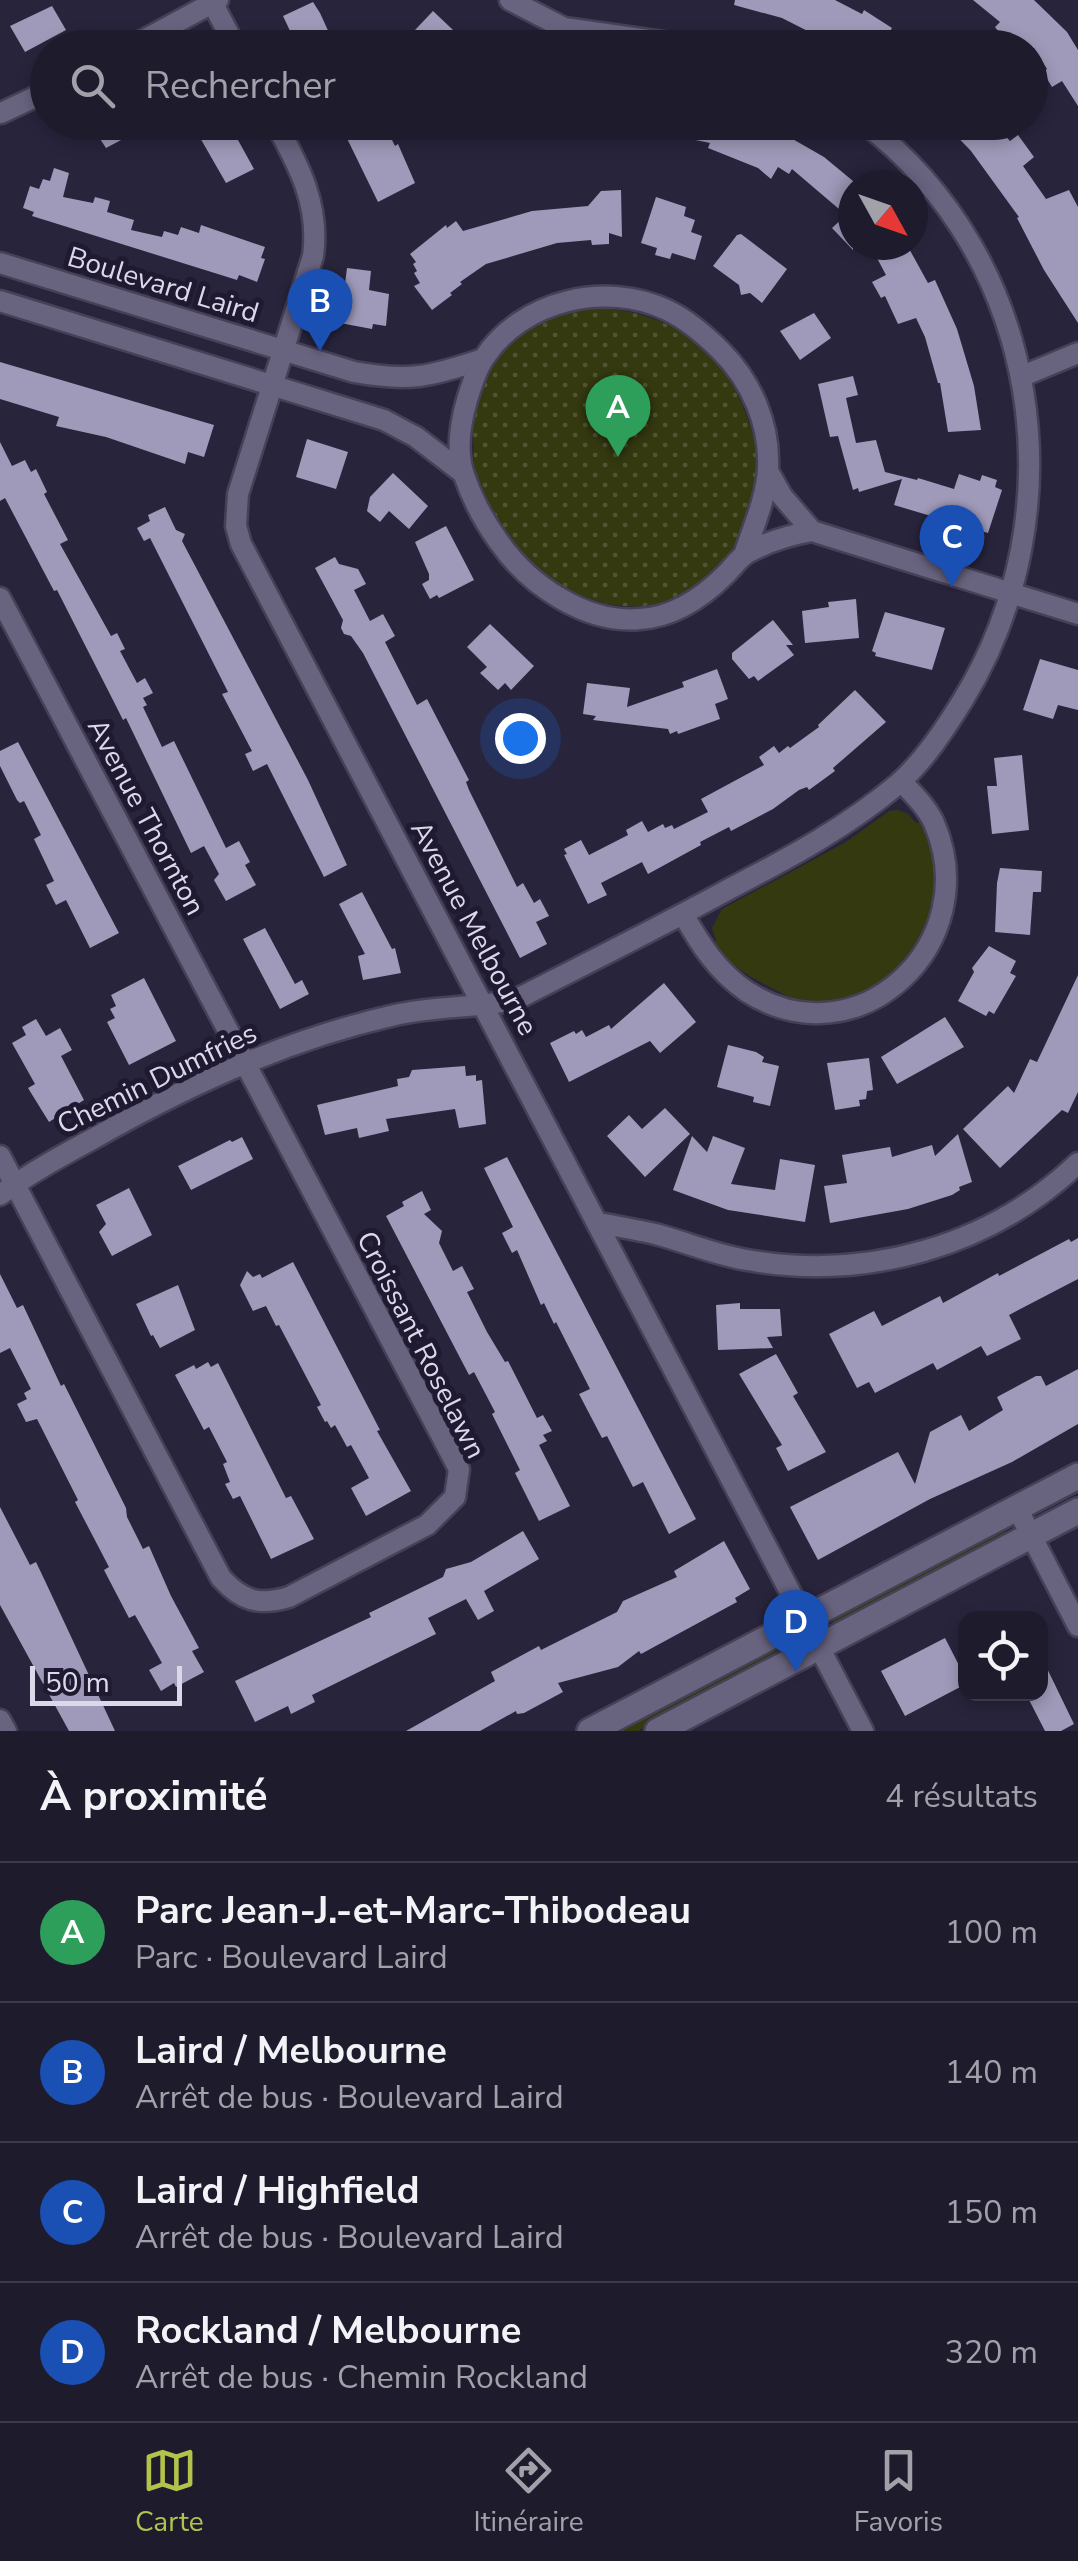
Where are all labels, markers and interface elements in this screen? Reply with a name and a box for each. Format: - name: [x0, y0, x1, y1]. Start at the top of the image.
- search box: [30, 30, 1048, 140]
- icon: search: [65, 58, 120, 113]
- text: Rechercher: [145, 60, 336, 111]
- north arrow: [838, 170, 928, 260]
- street label: Boulevard Laird: [63, 238, 263, 332]
- pin: B: [288, 268, 352, 351]
- pin: A: [586, 374, 650, 457]
- pin: C: [920, 504, 984, 587]
- street label: Avenue Thornton: [78, 712, 214, 922]
- your location: [495, 713, 546, 764]
- street label: Avenue Melbourne: [401, 814, 547, 1042]
- street label: Chemin Dumfries: [51, 1014, 263, 1144]
- street label: Croissant Roselawn: [347, 1225, 495, 1465]
- pin: D: [764, 1590, 828, 1672]
- map controls: [958, 1611, 1048, 1701]
- button: locate: [958, 1611, 1048, 1701]
- scale bar: [30, 1661, 182, 1706]
- text: 50 m: [45, 1664, 110, 1702]
- text: À proximité: [40, 1768, 267, 1825]
- text: 4 résultats: [885, 1775, 1038, 1818]
- text: Parc Jean-J.-et-Marc-Thibodeau: [135, 1885, 691, 1936]
- text: A: [61, 1911, 84, 1954]
- text: 100 m: [945, 1911, 1038, 1954]
- text: Parc · Boulevard Laird: [135, 1936, 448, 1979]
- text: Laird / Melbourne: [135, 2025, 447, 2076]
- text: B: [61, 2051, 84, 2094]
- text: 140 m: [945, 2051, 1038, 2094]
- text: Arrêt de bus · Boulevard Laird: [135, 2076, 564, 2119]
- text: Laird / Highfield: [135, 2165, 419, 2216]
- text: C: [62, 2191, 83, 2234]
- text: 150 m: [945, 2191, 1038, 2234]
- text: Arrêt de bus · Boulevard Laird: [135, 2216, 564, 2259]
- text: Rockland / Melbourne: [135, 2305, 521, 2356]
- text: D: [60, 2331, 85, 2374]
- text: 320 m: [945, 2331, 1038, 2374]
- text: Arrêt de bus · Chemin Rockland: [135, 2356, 588, 2399]
- tab: Carte: [135, 2443, 204, 2541]
- tab: Itinéraire: [474, 2443, 584, 2541]
- tab: Favoris: [854, 2443, 943, 2541]

